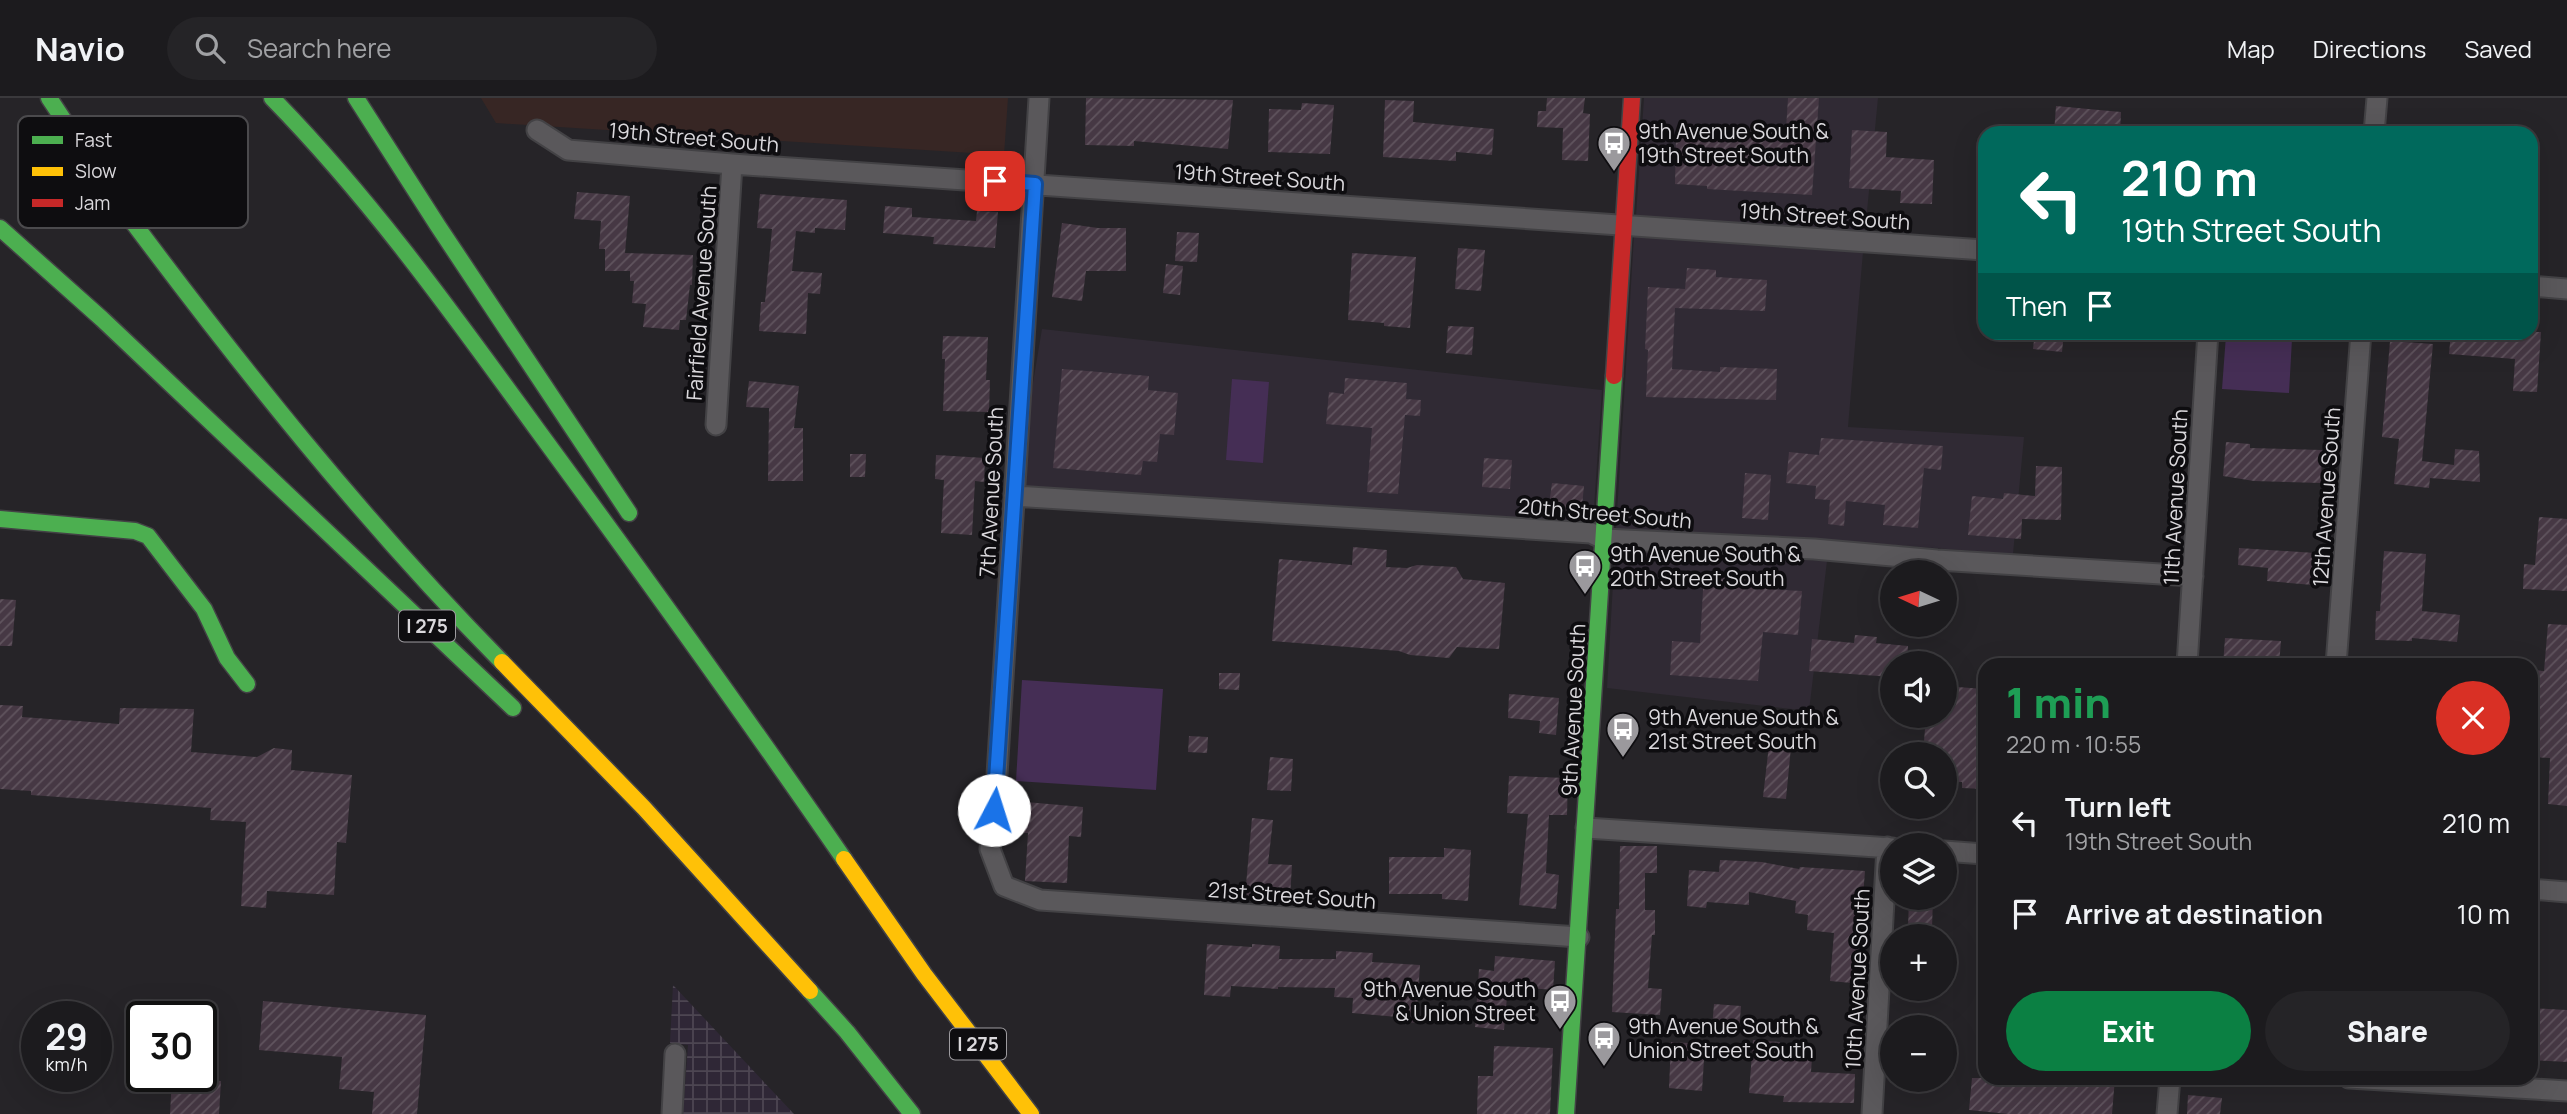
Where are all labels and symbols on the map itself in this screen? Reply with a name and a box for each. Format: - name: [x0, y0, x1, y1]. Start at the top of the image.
- legend: [18, 116, 248, 228]
- street label: 19th Street South: [608, 116, 780, 158]
- place label: 9th Avenue South & 19th Street South: [1638, 117, 1829, 169]
- bus stop icon: 9th Avenue South & 19th Street South: [1595, 124, 1633, 173]
- text: Fast: [75, 127, 112, 153]
- pin: [965, 151, 1025, 211]
- street label: 19th Street South: [1174, 157, 1346, 197]
- text: Slow: [75, 158, 117, 184]
- street label: Fairfield Avenue South: [680, 184, 722, 402]
- text: Jam: [75, 190, 110, 216]
- street label: 19th Street South: [1739, 196, 1911, 236]
- street label: 7th Avenue South: [973, 406, 1009, 578]
- street label: 12th Avenue South: [2306, 406, 2346, 588]
- street label: 11th Avenue South: [2156, 408, 2194, 586]
- street label: 20th Street South: [1517, 491, 1693, 535]
- place label: 9th Avenue South & 20th Street South: [1610, 540, 1801, 592]
- bus stop icon: 9th Avenue South & 20th Street South: [1566, 547, 1604, 596]
- north arrow: [1880, 560, 1956, 637]
- road number: I 275: [399, 610, 455, 642]
- street label: 9th Avenue South: [1554, 623, 1592, 797]
- place label: 9th Avenue South & 21st Street South: [1648, 703, 1839, 755]
- bus stop icon: 9th Avenue South & 21st Street South: [1604, 710, 1642, 759]
- position arrow: [957, 773, 1031, 847]
- street label: 21st Street South: [1207, 875, 1377, 915]
- street label: 10th Avenue South: [1838, 888, 1876, 1070]
- place label: 9th Avenue South & Union Street: [1363, 975, 1536, 1027]
- bus stop icon: 9th Avenue South & Union Street: [1541, 982, 1579, 1031]
- speed limit sign: 30: [126, 1001, 217, 1092]
- place label: 9th Avenue South & Union Street South: [1628, 1012, 1819, 1064]
- bus stop icon: 9th Avenue South & Union Street South: [1585, 1019, 1623, 1068]
- road number: I 275: [950, 1028, 1006, 1060]

